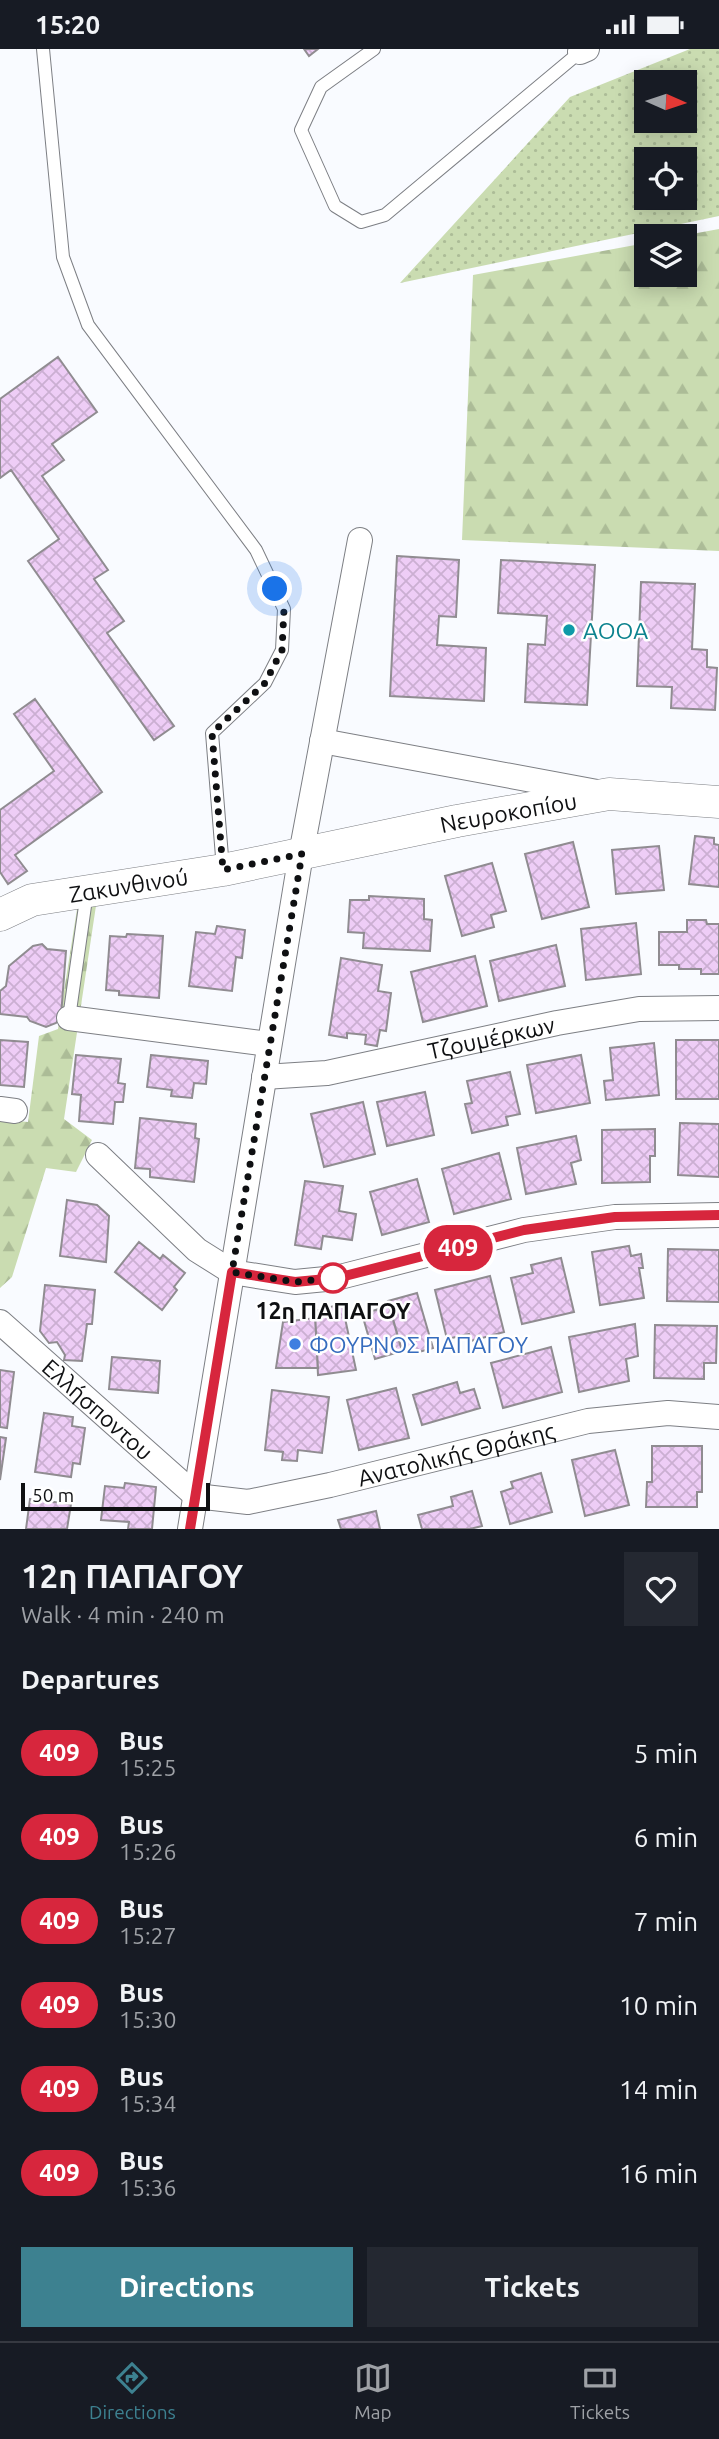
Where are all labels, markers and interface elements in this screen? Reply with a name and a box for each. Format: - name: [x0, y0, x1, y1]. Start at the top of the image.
- text: 15:20: [35, 10, 100, 39]
- north arrow: [634, 70, 696, 133]
- map controls: [634, 70, 697, 287]
- button: locate: [634, 147, 697, 210]
- button: layers: [634, 224, 697, 287]
- your location: [257, 571, 292, 606]
- place label: AOOA: [583, 618, 648, 643]
- marker: AOOA: [561, 622, 577, 638]
- street label: Νευροκοπίου: [438, 787, 579, 837]
- street label: Ζακυνθινού: [67, 863, 190, 907]
- street label: Τζουμέρκων: [425, 1011, 557, 1063]
- line badge: 409: [418, 1225, 498, 1271]
- text: 409: [438, 1234, 478, 1261]
- marker: 12η ΠΑΠΑΓΟΥ: [318, 1263, 348, 1293]
- place label: 12η ΠΑΠΑΓΟΥ: [256, 1298, 411, 1323]
- place label: ΦΟΥΡΝΟΣ ΠΑΠΑΓΟΥ: [309, 1332, 529, 1357]
- marker: ΦΟΥΡΝΟΣ ΠΑΠΑΓΟΥ: [287, 1336, 303, 1352]
- street label: Ελλήσποντου: [38, 1354, 158, 1464]
- street label: Ανατολικής Θράκης: [355, 1417, 557, 1490]
- scale bar: [21, 1480, 210, 1512]
- text: 50 m: [32, 1484, 74, 1506]
- button: heart: [624, 1552, 698, 1626]
- text: 12η ΠΑΠΑΓΟΥ: [21, 1557, 243, 1594]
- text: Walk · 4 min · 240 m: [21, 1602, 225, 1627]
- text: Departures: [21, 1665, 159, 1694]
- text: Bus: [119, 1726, 164, 1755]
- text: 409: [39, 1739, 80, 1766]
- text: 5 min: [634, 1739, 698, 1768]
- text: 15:25: [119, 1755, 177, 1780]
- text: Bus: [119, 1810, 164, 1839]
- text: 409: [39, 1823, 80, 1850]
- text: 6 min: [634, 1823, 698, 1852]
- text: 15:26: [119, 1839, 177, 1864]
- text: Bus: [119, 1894, 164, 1923]
- text: 409: [39, 1907, 80, 1934]
- text: 7 min: [634, 1907, 698, 1936]
- text: 15:27: [119, 1923, 177, 1948]
- text: Bus: [119, 1978, 164, 2007]
- text: 409: [39, 1991, 80, 2018]
- text: 10 min: [619, 1991, 698, 2020]
- text: 15:30: [119, 2007, 177, 2032]
- text: Bus: [119, 2062, 164, 2091]
- text: 409: [39, 2075, 80, 2102]
- text: 14 min: [619, 2075, 698, 2104]
- text: 15:34: [119, 2091, 177, 2116]
- text: Bus: [119, 2146, 164, 2175]
- text: 409: [39, 2159, 80, 2186]
- text: 16 min: [619, 2159, 698, 2188]
- text: 15:36: [119, 2175, 177, 2200]
- button: Directions: [21, 2247, 353, 2327]
- button: Tickets: [367, 2247, 698, 2327]
- tab: Directions: [89, 2359, 176, 2423]
- tab: Map: [354, 2359, 392, 2423]
- tab: Tickets: [570, 2359, 630, 2423]

